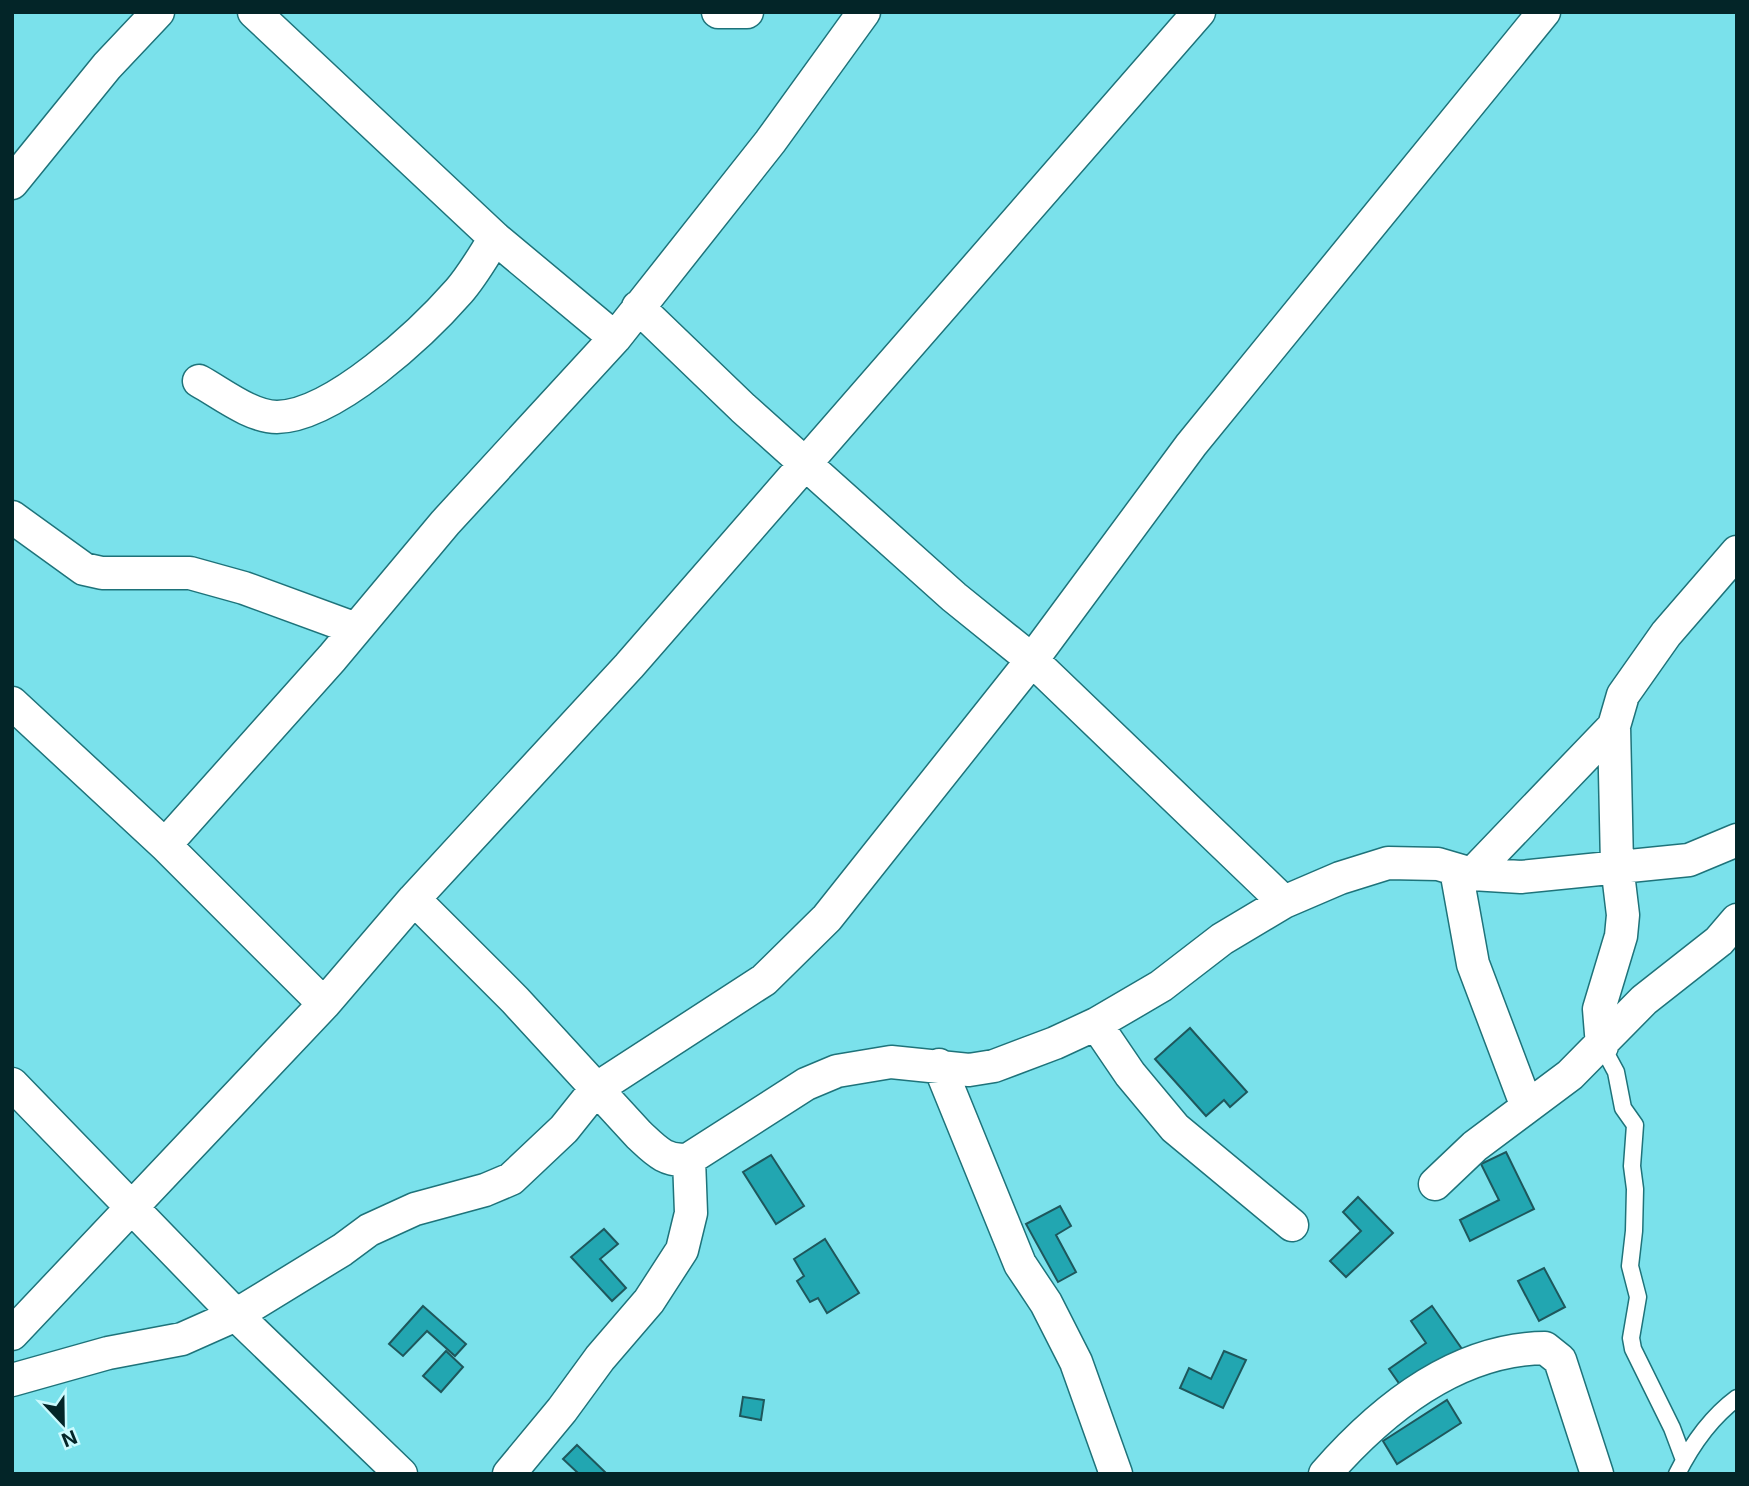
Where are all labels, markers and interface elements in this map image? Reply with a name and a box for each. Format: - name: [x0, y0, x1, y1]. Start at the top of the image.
- north arrow: [28, 1388, 98, 1458]
- text: N: [58, 1425, 80, 1452]

